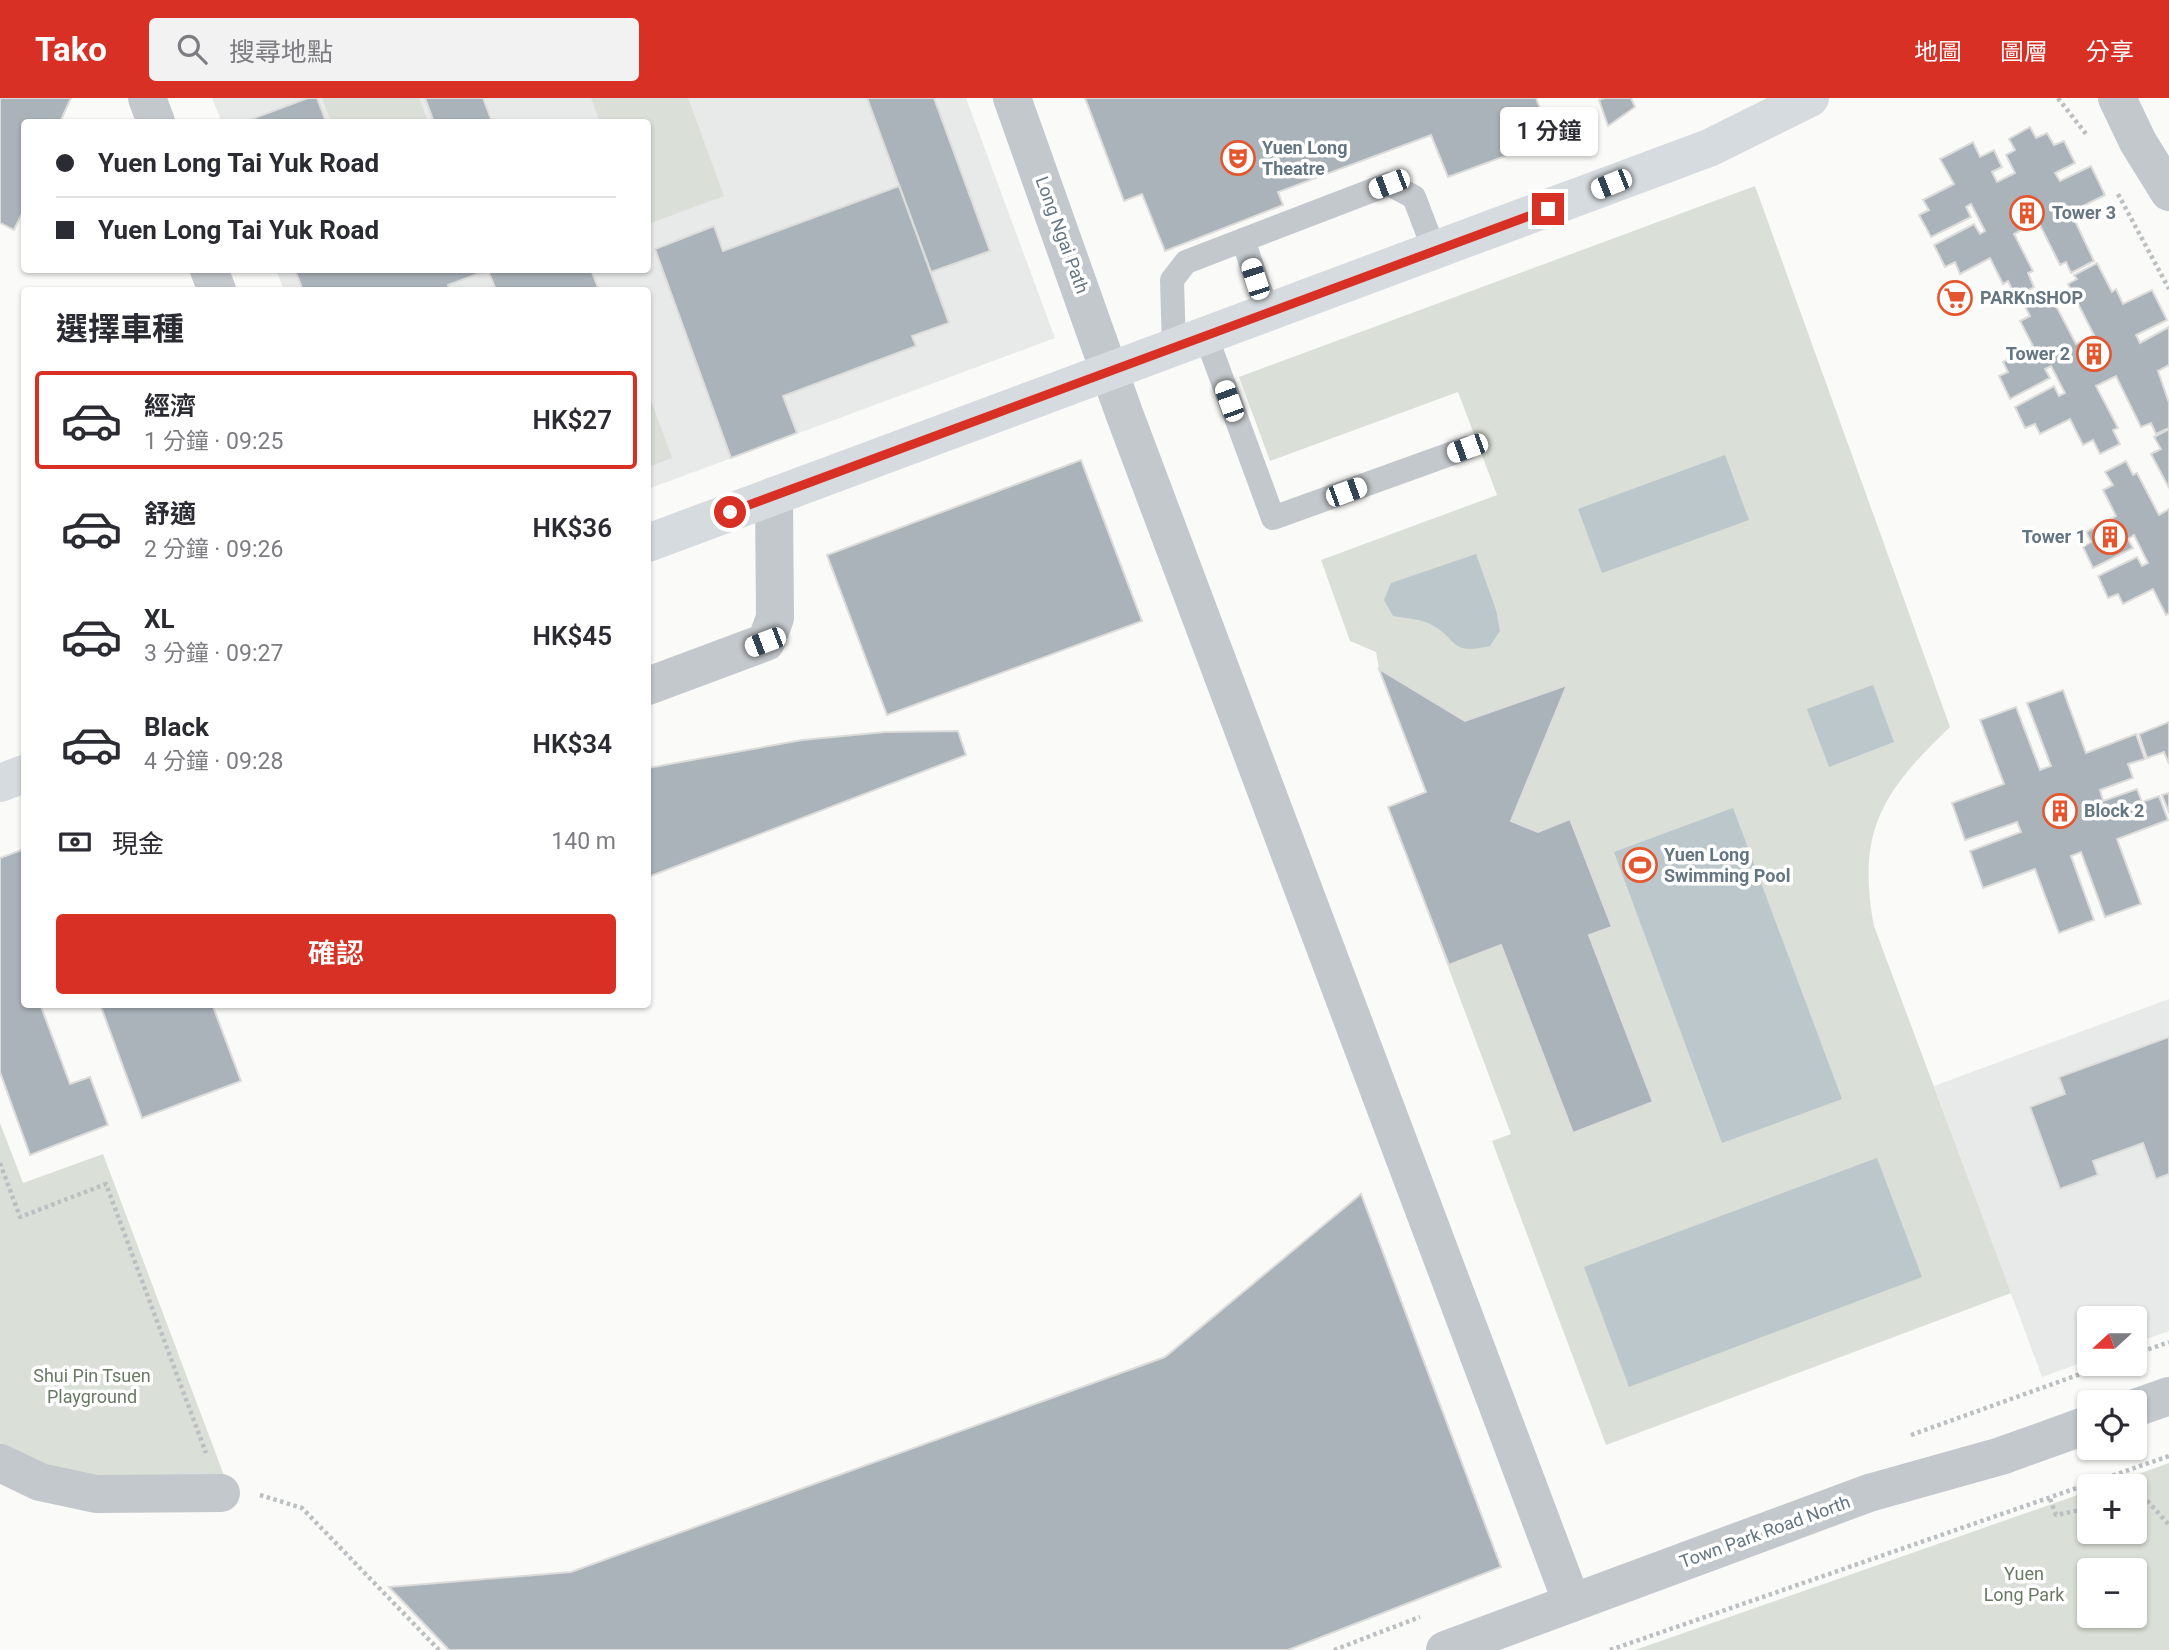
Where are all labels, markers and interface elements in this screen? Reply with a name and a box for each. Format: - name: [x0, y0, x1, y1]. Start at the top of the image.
- search box: [149, 18, 639, 81]
- text: Tako: [35, 30, 107, 69]
- icon: search: [173, 30, 211, 68]
- text: 搜尋地點: [229, 37, 333, 67]
- text: 地圖: [1914, 38, 1962, 66]
- text: 圖層: [2000, 38, 2048, 66]
- text: 分享: [2086, 38, 2134, 66]
- callout: 1 分鐘: [1499, 108, 1597, 156]
- text: 1 分鐘: [1517, 118, 1581, 145]
- place label: Yuen Long Theatre: [1262, 137, 1347, 179]
- theatre icon: Yuen Long Theatre: [1219, 139, 1257, 177]
- text: Yuen Long Tai Yuk Road: [98, 148, 379, 178]
- car: [1588, 166, 1635, 202]
- car: [1366, 167, 1413, 201]
- street label: Long Ngai Path: [1032, 173, 1093, 296]
- route end: [1532, 193, 1564, 225]
- building icon: Tower 3: [2008, 194, 2046, 232]
- place label: Tower 3: [2052, 202, 2116, 223]
- text: Yuen Long Tai Yuk Road: [98, 215, 379, 245]
- car: [1239, 256, 1272, 302]
- supermarket icon: PARKnSHOP: [1936, 279, 1974, 317]
- place label: PARKnSHOP: [1980, 287, 2083, 308]
- text: 選擇車種: [56, 310, 184, 348]
- building icon: Tower 2: [2075, 335, 2113, 373]
- place label: Tower 2: [2006, 343, 2070, 364]
- car: [1212, 378, 1247, 424]
- icon: car: [60, 389, 123, 452]
- text: 經濟: [144, 391, 196, 421]
- text: HK$27: [533, 405, 612, 435]
- text: 1 分鐘 · 09:25: [144, 428, 283, 455]
- car: [1444, 431, 1491, 465]
- car: [1323, 475, 1370, 509]
- route start: [714, 496, 746, 528]
- icon: car: [60, 497, 123, 560]
- text: 舒適: [144, 499, 196, 529]
- text: HK$36: [533, 513, 612, 543]
- building icon: Tower 1: [2091, 518, 2129, 556]
- place label: Tower 1: [2022, 526, 2086, 547]
- text: 2 分鐘 · 09:26: [144, 536, 283, 563]
- text: XL: [144, 604, 175, 634]
- icon: car: [60, 605, 123, 668]
- text: HK$45: [533, 621, 612, 651]
- car: [742, 625, 789, 659]
- text: 3 分鐘 · 09:27: [144, 640, 283, 667]
- text: Black: [144, 712, 209, 742]
- icon: car: [60, 713, 123, 776]
- text: HK$34: [533, 729, 612, 759]
- text: 4 分鐘 · 09:28: [144, 748, 283, 775]
- building icon: Block 2: [2041, 792, 2079, 830]
- place label: Block 2: [2084, 800, 2144, 821]
- icon: cash: [56, 823, 94, 861]
- text: 140 m: [551, 828, 616, 855]
- text: 現金: [112, 829, 164, 859]
- place label: Yuen Long Swimming Pool: [1664, 844, 1790, 886]
- sports icon: Yuen Long Swimming Pool: [1621, 846, 1659, 884]
- button: 確認: [56, 914, 616, 994]
- north arrow: [2077, 1306, 2147, 1376]
- map controls: [2077, 1306, 2147, 1628]
- park label: Shui Pin Tsuen Playground: [33, 1365, 151, 1407]
- button: locate: [2077, 1390, 2147, 1460]
- button: +: [2077, 1474, 2147, 1544]
- street label: Town Park Road North: [1677, 1491, 1853, 1572]
- button: −: [2077, 1558, 2147, 1628]
- park label: Yuen Long Park: [1984, 1563, 2065, 1605]

